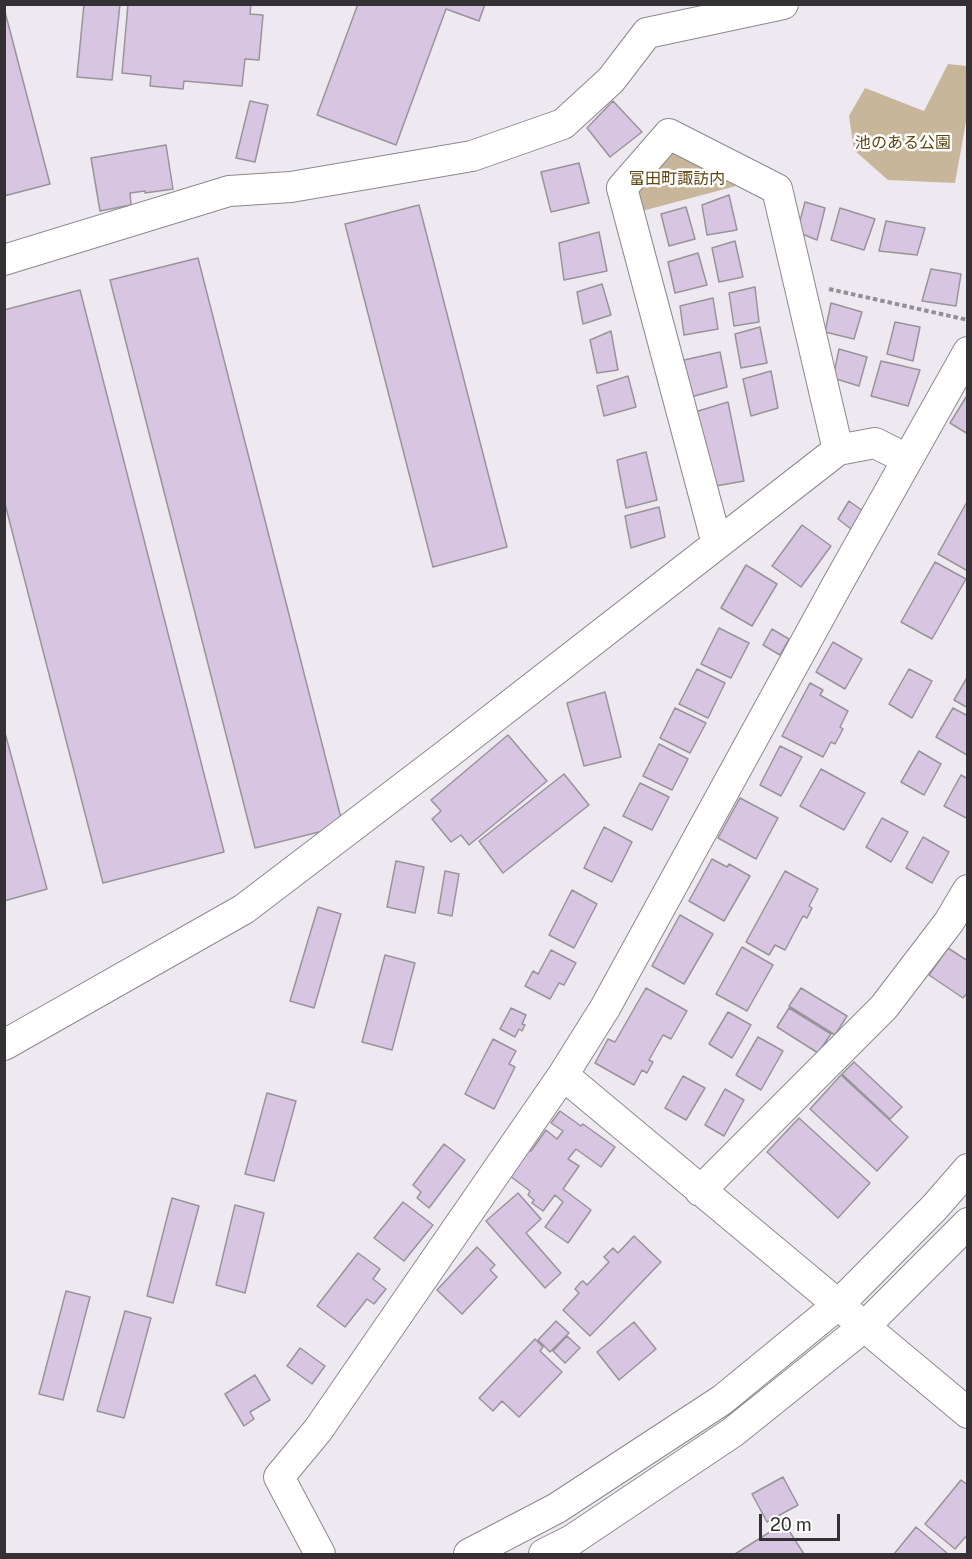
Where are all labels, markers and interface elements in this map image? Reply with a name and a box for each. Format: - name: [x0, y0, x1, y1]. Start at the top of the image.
- park label: 池のある公園: [855, 133, 951, 153]
- park label: 富田町諏訪内: [629, 169, 725, 189]
- scale bar: [762, 1502, 843, 1540]
- text: 20 m: [770, 1514, 812, 1535]

